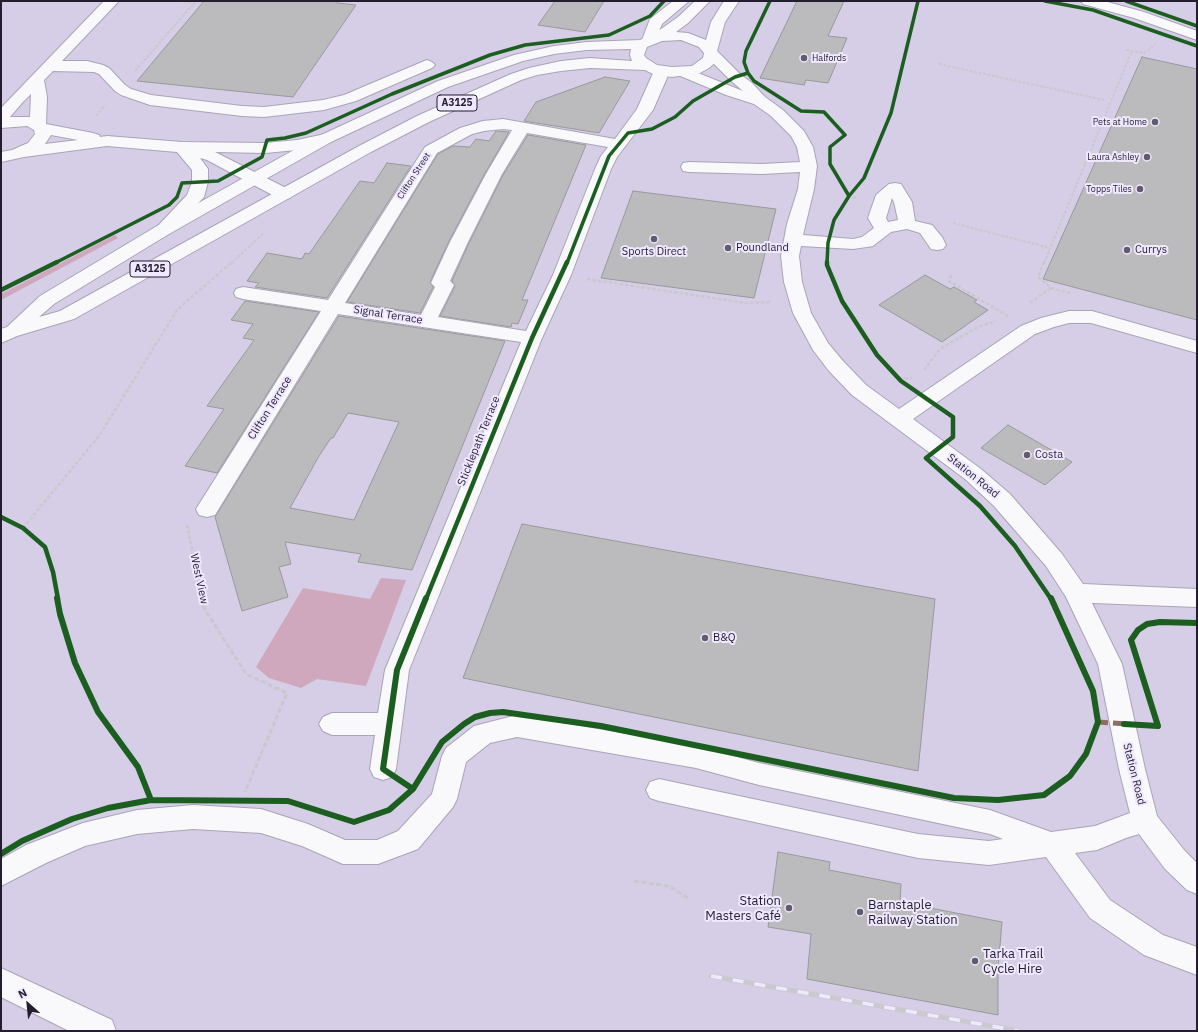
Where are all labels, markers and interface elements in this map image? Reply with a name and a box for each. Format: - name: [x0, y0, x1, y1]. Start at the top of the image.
- marker: Halfords: [799, 53, 809, 63]
- place label: Halfords: [812, 53, 846, 63]
- road number: A3125: [437, 95, 477, 111]
- place label: Pets at Home: [1093, 117, 1147, 127]
- marker: Pets at Home: [1150, 117, 1160, 127]
- street label: Clifton Street: [395, 151, 433, 201]
- place label: Laura Ashley: [1087, 152, 1139, 162]
- marker: Laura Ashley: [1142, 152, 1152, 162]
- place label: Topps Tiles: [1086, 184, 1132, 194]
- marker: Topps Tiles: [1135, 184, 1145, 194]
- marker: Sports Direct: [649, 234, 659, 244]
- place label: Poundland: [736, 241, 789, 255]
- marker: Poundland: [723, 243, 733, 253]
- place label: Currys: [1135, 243, 1167, 257]
- place label: Sports Direct: [622, 245, 686, 259]
- marker: Currys: [1122, 245, 1132, 255]
- road number: A3125: [130, 261, 170, 277]
- street label: Signal Terrace: [353, 303, 423, 327]
- street label: Clifton Terrace: [245, 374, 295, 442]
- street label: Sticklepath Terrace: [455, 394, 503, 488]
- place label: Costa: [1035, 448, 1063, 462]
- marker: Costa: [1022, 450, 1032, 460]
- street label: Station Road: [944, 451, 1002, 501]
- street label: West View: [187, 553, 211, 605]
- place label: B&Q: [713, 631, 736, 645]
- marker: B&Q: [700, 633, 710, 643]
- street label: Station Road: [1120, 742, 1148, 806]
- place label: Station Masters Café: [705, 893, 781, 924]
- place label: Barnstaple Railway Station: [868, 897, 958, 928]
- marker: Station Masters Café: [784, 903, 794, 913]
- marker: Barnstaple Railway Station: [855, 907, 865, 917]
- place label: Tarka Trail Cycle Hire: [983, 946, 1043, 977]
- marker: Tarka Trail Cycle Hire: [970, 956, 980, 966]
- north arrow: [8, 984, 48, 1024]
- text: N: [16, 985, 29, 1001]

